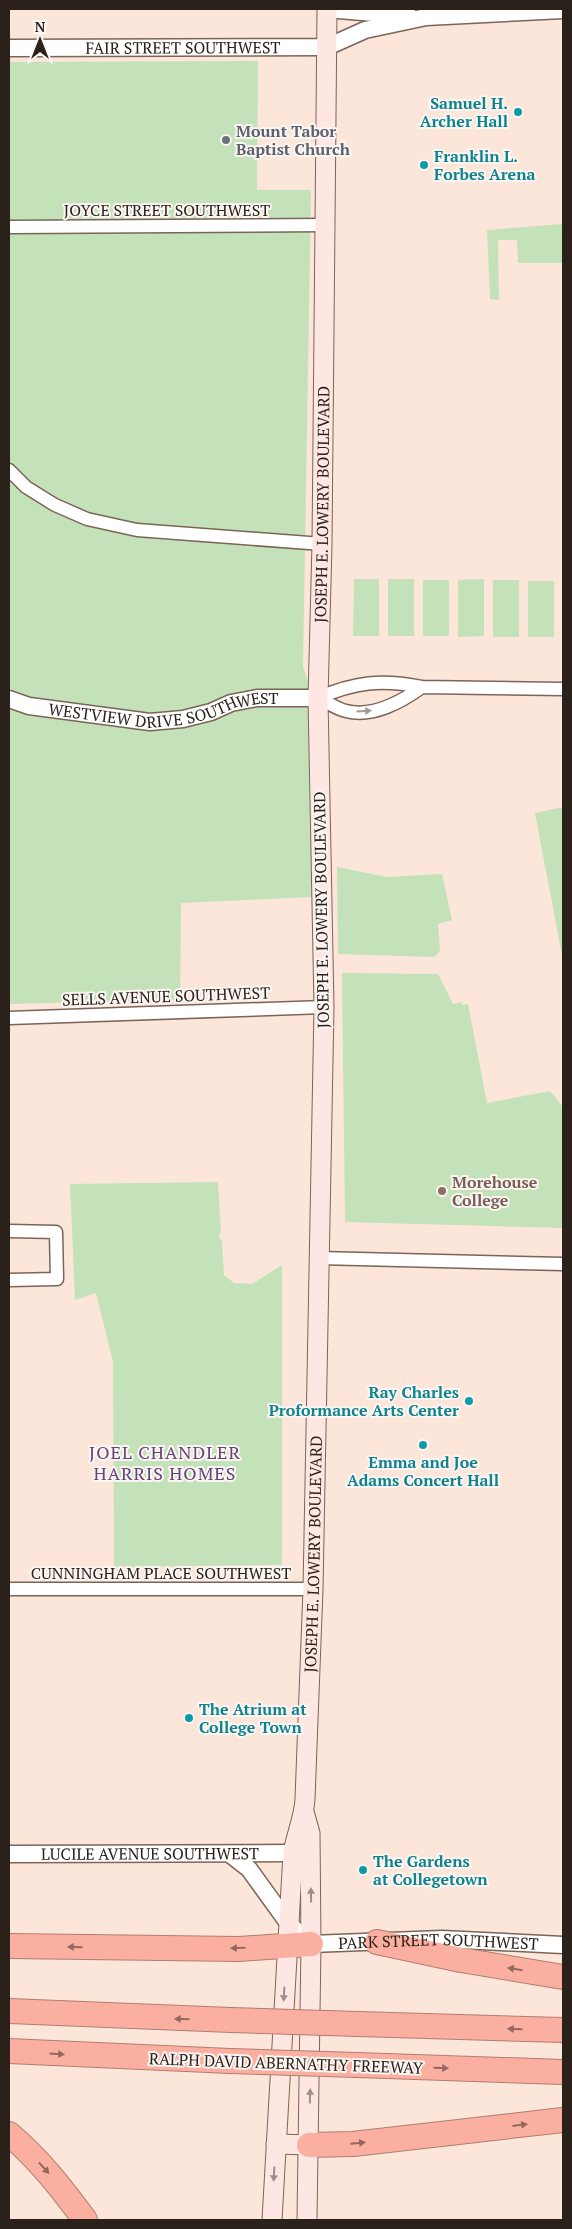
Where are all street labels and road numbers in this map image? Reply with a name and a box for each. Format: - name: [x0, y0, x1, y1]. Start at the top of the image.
- street label: FAIR STREET SOUTHWEST: [86, 36, 281, 59]
- street label: JOYCE STREET SOUTHWEST: [64, 199, 270, 221]
- street label: JOSEPH E. LOWERY BOULEVARD: [309, 386, 334, 623]
- street label: WESTVIEW DRIVE SOUTHWEST: [47, 687, 279, 733]
- street label: JOSEPH E. LOWERY BOULEVARD: [308, 791, 334, 1029]
- street label: SELLS AVENUE SOUTHWEST: [62, 981, 271, 1011]
- street label: JOSEPH E. LOWERY BOULEVARD: [299, 1435, 327, 1673]
- street label: CUNNINGHAM PLACE SOUTHWEST: [31, 1562, 291, 1584]
- street label: LUCILE AVENUE SOUTHWEST: [41, 1842, 259, 1865]
- street label: PARK STREET SOUTHWEST: [338, 1928, 539, 1955]
- street label: RALPH DAVID ABERNATHY FREEWAY: [149, 2047, 424, 2079]

